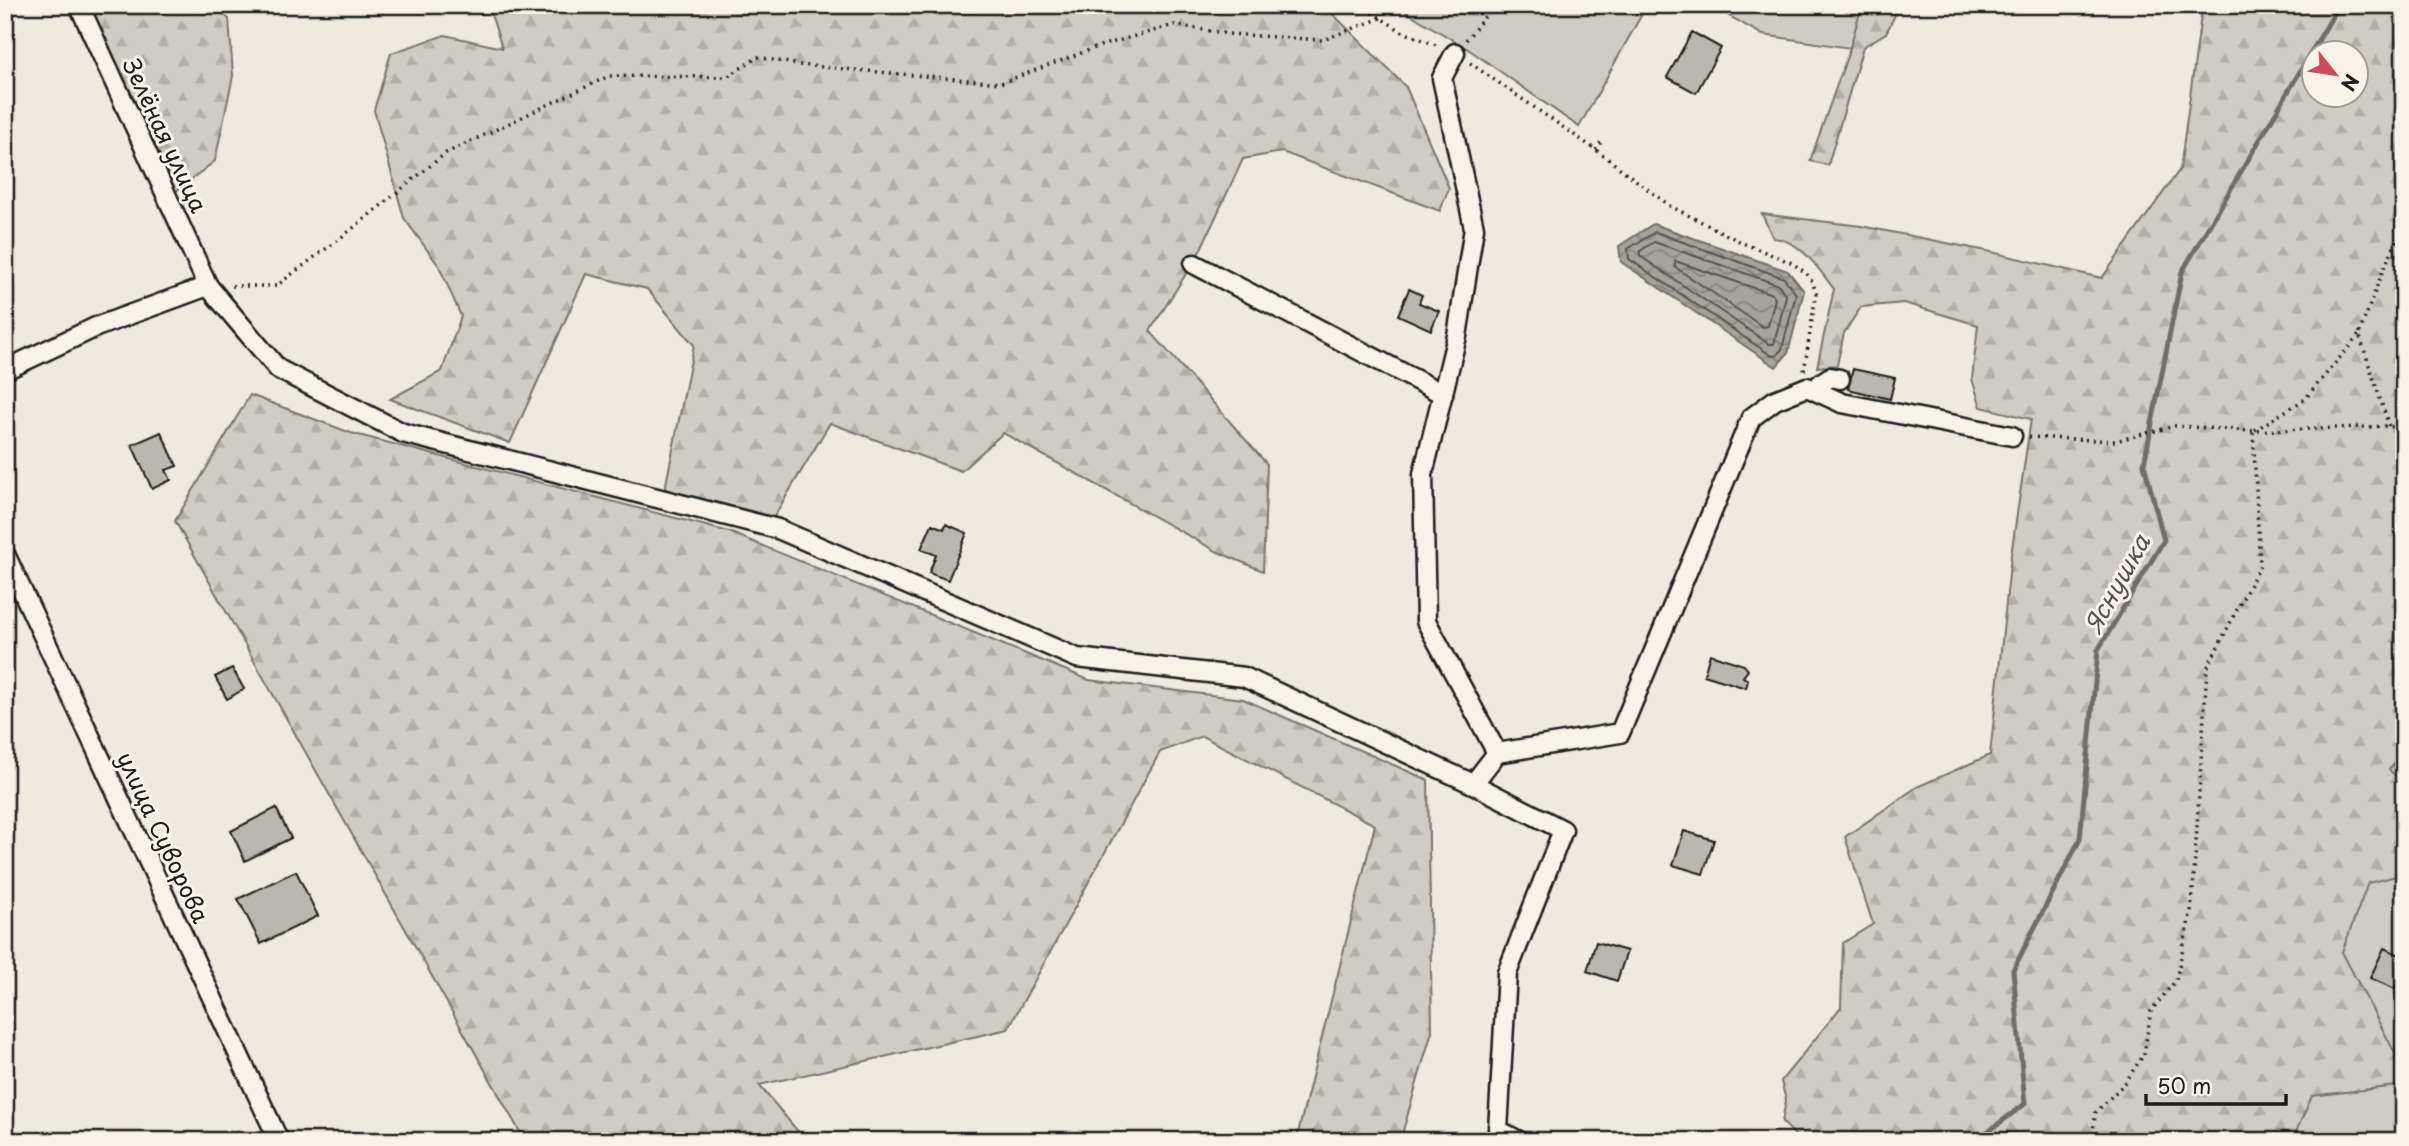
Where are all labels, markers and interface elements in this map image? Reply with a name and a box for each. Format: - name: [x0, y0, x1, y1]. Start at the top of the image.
- north arrow: [2300, 38, 2370, 108]
- street label: Зелёная улица: [115, 52, 217, 219]
- text: N: [2335, 69, 2366, 97]
- water label: Яснушка: [2074, 526, 2158, 639]
- street label: улица Суворова: [109, 746, 219, 929]
- scale bar: [2146, 1062, 2286, 1106]
- text: 50 m: [2157, 1069, 2211, 1101]

